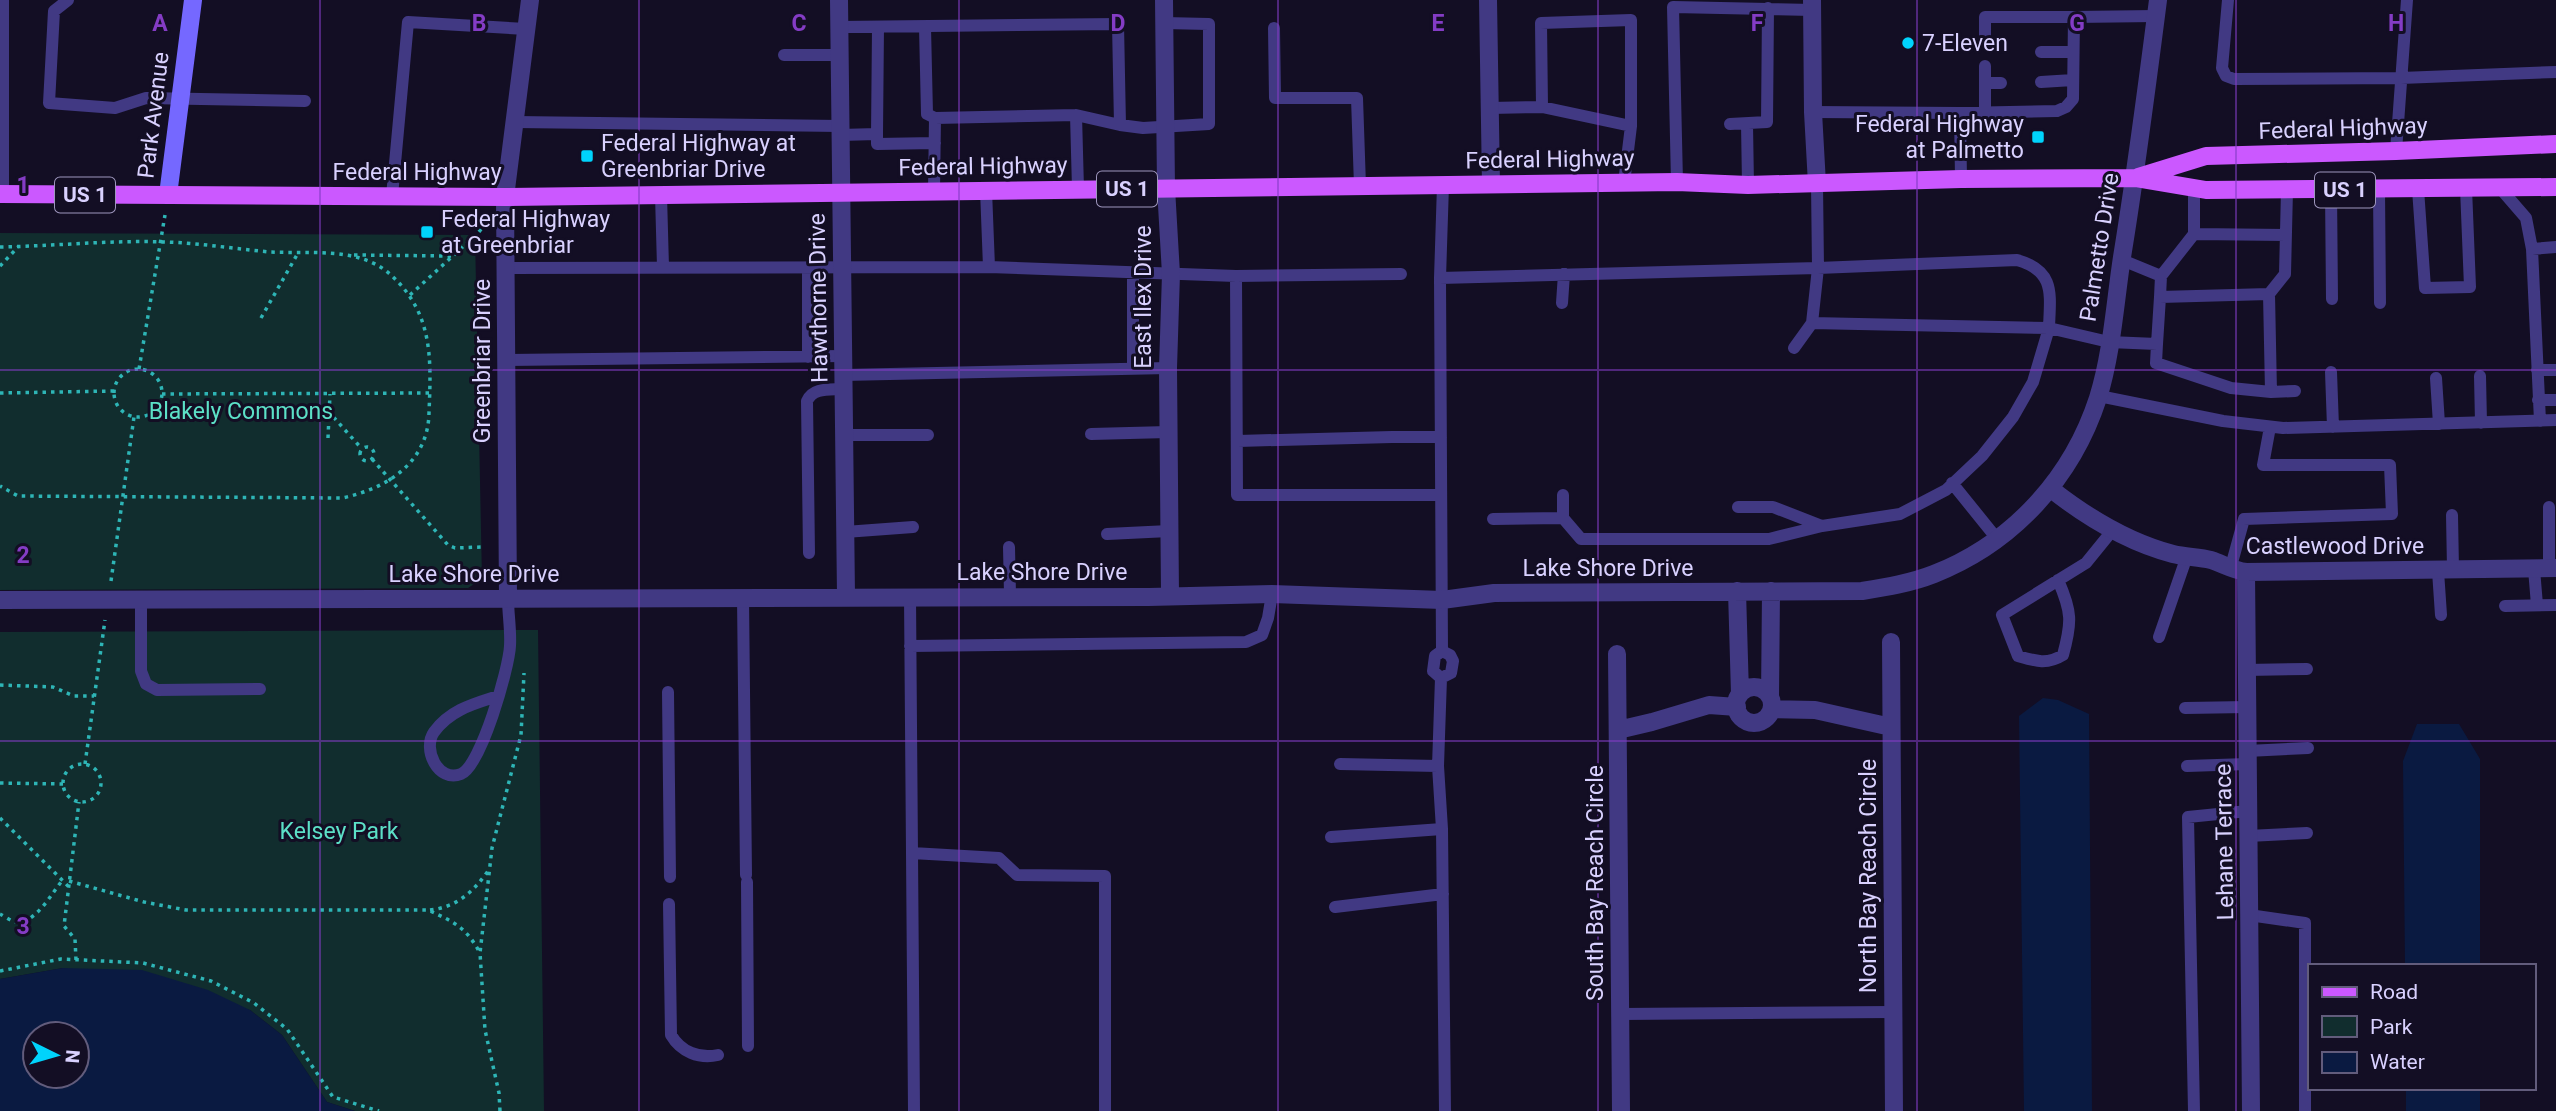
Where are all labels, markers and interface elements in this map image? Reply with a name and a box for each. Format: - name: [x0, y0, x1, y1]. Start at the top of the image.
- text: A: [152, 10, 168, 37]
- text: B: [472, 10, 486, 37]
- text: C: [791, 10, 807, 37]
- text: D: [1111, 10, 1125, 37]
- text: E: [1432, 10, 1445, 37]
- text: F: [1751, 10, 1764, 37]
- text: G: [2069, 10, 2085, 37]
- text: H: [2388, 10, 2404, 37]
- place label: 7-Eleven: [1922, 30, 2008, 57]
- marker: 7-Eleven: [1900, 35, 1916, 51]
- street label: Park Avenue: [132, 50, 175, 180]
- place label: Federal Highway at Palmetto: [1855, 111, 2024, 164]
- street label: Federal Highway: [2258, 112, 2428, 145]
- marker: Federal Highway at Palmetto: [2030, 129, 2046, 145]
- place label: Federal Highway at Greenbriar Drive: [601, 130, 796, 183]
- street label: Federal Highway: [1465, 145, 1635, 174]
- marker: Federal Highway at Greenbriar Drive: [579, 148, 595, 164]
- street label: Federal Highway: [898, 152, 1068, 181]
- street label: Federal Highway: [332, 159, 502, 186]
- street label: Palmetto Drive: [2074, 171, 2125, 323]
- text: 1: [16, 172, 30, 199]
- road number: US 1: [1097, 172, 1157, 206]
- road number: US 1: [2315, 172, 2375, 208]
- road number: US 1: [55, 178, 115, 212]
- place label: Federal Highway at Greenbriar: [441, 206, 610, 259]
- street label: Hawthorne Drive: [804, 213, 833, 383]
- marker: Federal Highway at Greenbriar: [419, 224, 435, 240]
- street label: East Ilex Drive: [1130, 225, 1157, 369]
- street label: Greenbriar Drive: [469, 279, 496, 443]
- park label: Blakely Commons: [149, 398, 333, 425]
- street label: Castlewood Drive: [2246, 533, 2424, 560]
- text: 2: [16, 542, 30, 569]
- street label: Lake Shore Drive: [1523, 555, 1693, 582]
- street label: Lake Shore Drive: [957, 559, 1127, 586]
- street label: Lake Shore Drive: [389, 561, 559, 588]
- street label: North Bay Reach Circle: [1855, 759, 1882, 993]
- street label: Lehane Terrace: [2210, 763, 2239, 921]
- street label: South Bay Reach Circle: [1582, 765, 1609, 1001]
- park label: Kelsey Park: [280, 818, 399, 845]
- text: 3: [16, 913, 30, 940]
- legend: [2308, 964, 2535, 1090]
- text: Road: [2370, 980, 2418, 1004]
- text: Park: [2370, 1015, 2413, 1039]
- north arrow: [21, 1020, 91, 1090]
- text: N: [60, 1049, 84, 1064]
- text: Water: [2370, 1050, 2425, 1074]

